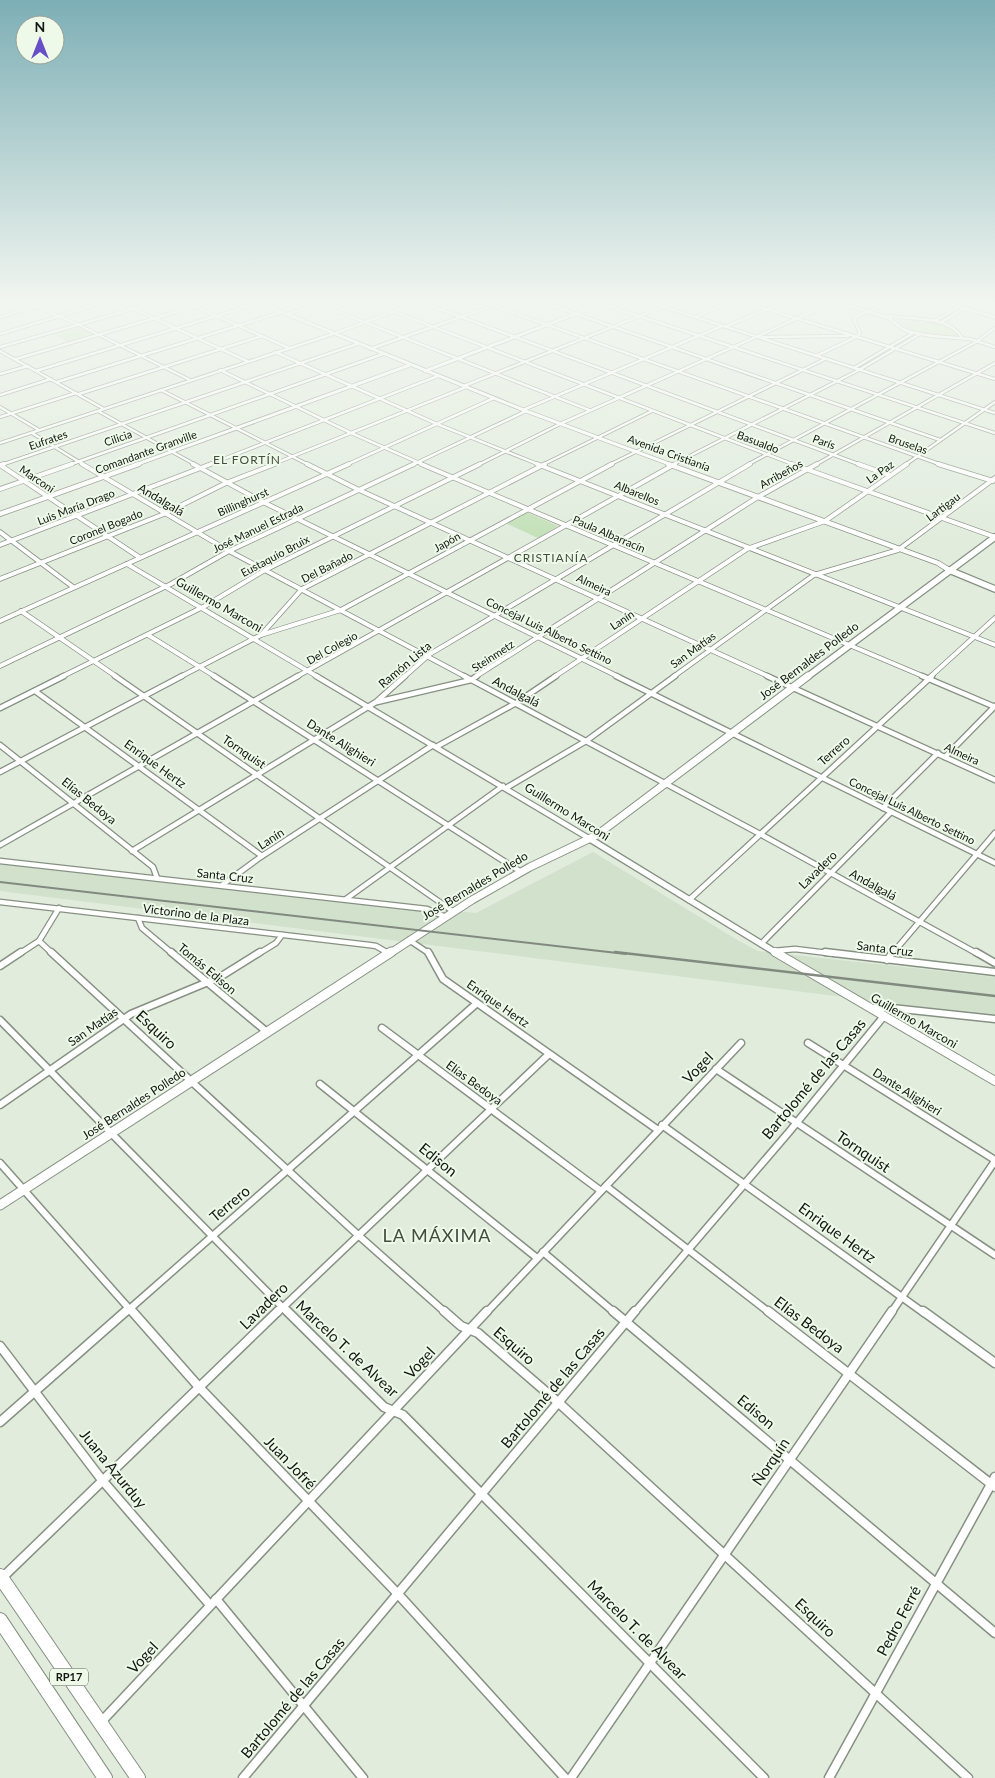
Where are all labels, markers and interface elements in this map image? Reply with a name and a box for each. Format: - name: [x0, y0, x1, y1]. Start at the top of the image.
- north arrow: [15, 15, 65, 65]
- text: N: [35, 18, 45, 35]
- street label: Eufrates: [27, 427, 69, 452]
- street label: Comandante Granville: [93, 427, 199, 476]
- street label: Cilicia: [102, 427, 133, 448]
- street label: Basualdo: [735, 428, 781, 455]
- street label: París: [811, 431, 838, 452]
- street label: Bruselas: [887, 431, 930, 456]
- street label: Avenida Cristianía: [626, 432, 712, 473]
- district label: EL FORTÍN: [213, 452, 281, 467]
- street label: Arribeños: [757, 456, 805, 491]
- street label: La Paz: [863, 457, 896, 486]
- street label: Marconi: [17, 462, 58, 495]
- street label: Albarellos: [613, 478, 662, 508]
- street label: Andalgalá: [135, 480, 187, 519]
- street label: Billinghurst: [215, 485, 270, 519]
- street label: Luis María Drago: [35, 486, 116, 527]
- street label: Lartigau: [923, 490, 962, 524]
- street label: José Manuel Estrada: [210, 500, 305, 555]
- street label: Coronel Bogado: [67, 506, 144, 547]
- street label: Paula Albarracín: [571, 512, 647, 555]
- street label: Japón: [431, 529, 462, 554]
- street label: Eustaquio Bruix: [238, 532, 312, 579]
- street label: Del Bañado: [299, 548, 355, 585]
- district label: CRISTIANÍA: [514, 550, 588, 565]
- street label: Almeira: [575, 571, 614, 598]
- street label: Guillermo Marconi: [173, 574, 265, 635]
- street label: Concejal Luis Alberto Settino: [484, 594, 614, 667]
- street label: Lanín: [607, 607, 636, 632]
- street label: José Bernaldes Polledo: [756, 618, 862, 703]
- street label: Del Colegio: [304, 628, 359, 667]
- street label: San Matías: [668, 629, 718, 670]
- street label: Steinmetz: [469, 637, 516, 674]
- street label: Ramón Lista: [375, 638, 434, 691]
- street label: Andalgalá: [490, 673, 542, 710]
- street label: Dante Alighieri: [304, 716, 378, 770]
- street label: Tornquist: [220, 732, 269, 772]
- street label: Terrero: [815, 732, 853, 769]
- street label: Enrique Hertz: [121, 736, 190, 791]
- street label: Almeira: [943, 740, 982, 767]
- street label: Elías Bedoya: [59, 774, 120, 827]
- street label: Concejal Luis Alberto Settino: [847, 774, 977, 847]
- street label: Guillermo Marconi: [522, 779, 613, 844]
- street label: Lanín: [255, 825, 287, 853]
- street label: Lavadero: [795, 847, 840, 892]
- street label: José Bernaldes Polledo: [419, 848, 530, 923]
- street label: Santa Cruz: [196, 865, 255, 886]
- street label: Andalgalá: [847, 866, 899, 904]
- street label: Victorino de la Plaza: [142, 901, 250, 928]
- street label: Santa Cruz: [856, 938, 915, 959]
- street label: Tomás Edison: [175, 940, 240, 997]
- street label: Enrique Hertz: [464, 977, 533, 1031]
- street label: Guillermo Marconi: [868, 990, 960, 1051]
- street label: San Matías: [65, 1004, 121, 1049]
- street label: Esquiro: [133, 1006, 181, 1053]
- street label: Bartolomé de las Casas: [758, 1014, 869, 1142]
- street label: Vogel: [678, 1048, 716, 1087]
- street label: Elías Bedoya: [443, 1057, 506, 1108]
- street label: José Bernaldes Polledo: [79, 1064, 189, 1143]
- street label: Dante Alighieri: [870, 1065, 944, 1119]
- street label: Tornquist: [833, 1126, 895, 1176]
- street label: Edison: [416, 1138, 461, 1180]
- street label: Terrero: [206, 1181, 253, 1225]
- street label: Enrique Hertz: [795, 1198, 880, 1266]
- district label: LA MÁXIMA: [383, 1224, 491, 1246]
- street label: Lavadero: [235, 1278, 291, 1333]
- street label: Elías Bedoya: [771, 1292, 848, 1356]
- street label: Marcelo T. de Alvear: [293, 1296, 403, 1401]
- street label: Esquiro: [490, 1322, 539, 1368]
- street label: Bartolomé de las Casas: [497, 1323, 608, 1451]
- street label: Vogel: [400, 1343, 438, 1382]
- street label: Edison: [734, 1390, 779, 1432]
- street label: Juana Azurduy: [77, 1425, 151, 1512]
- street label: Juan Jofré: [261, 1432, 320, 1493]
- street label: Ñorquín: [748, 1434, 793, 1489]
- street label: Marcelo T. de Alvear: [584, 1576, 692, 1683]
- street label: Pedro Ferré: [872, 1582, 924, 1659]
- street label: Esquiro: [792, 1594, 840, 1641]
- street label: Bartolomé de las Casas: [237, 1633, 348, 1761]
- street label: Vogel: [123, 1638, 161, 1677]
- road number: RP17: [50, 1668, 88, 1685]

